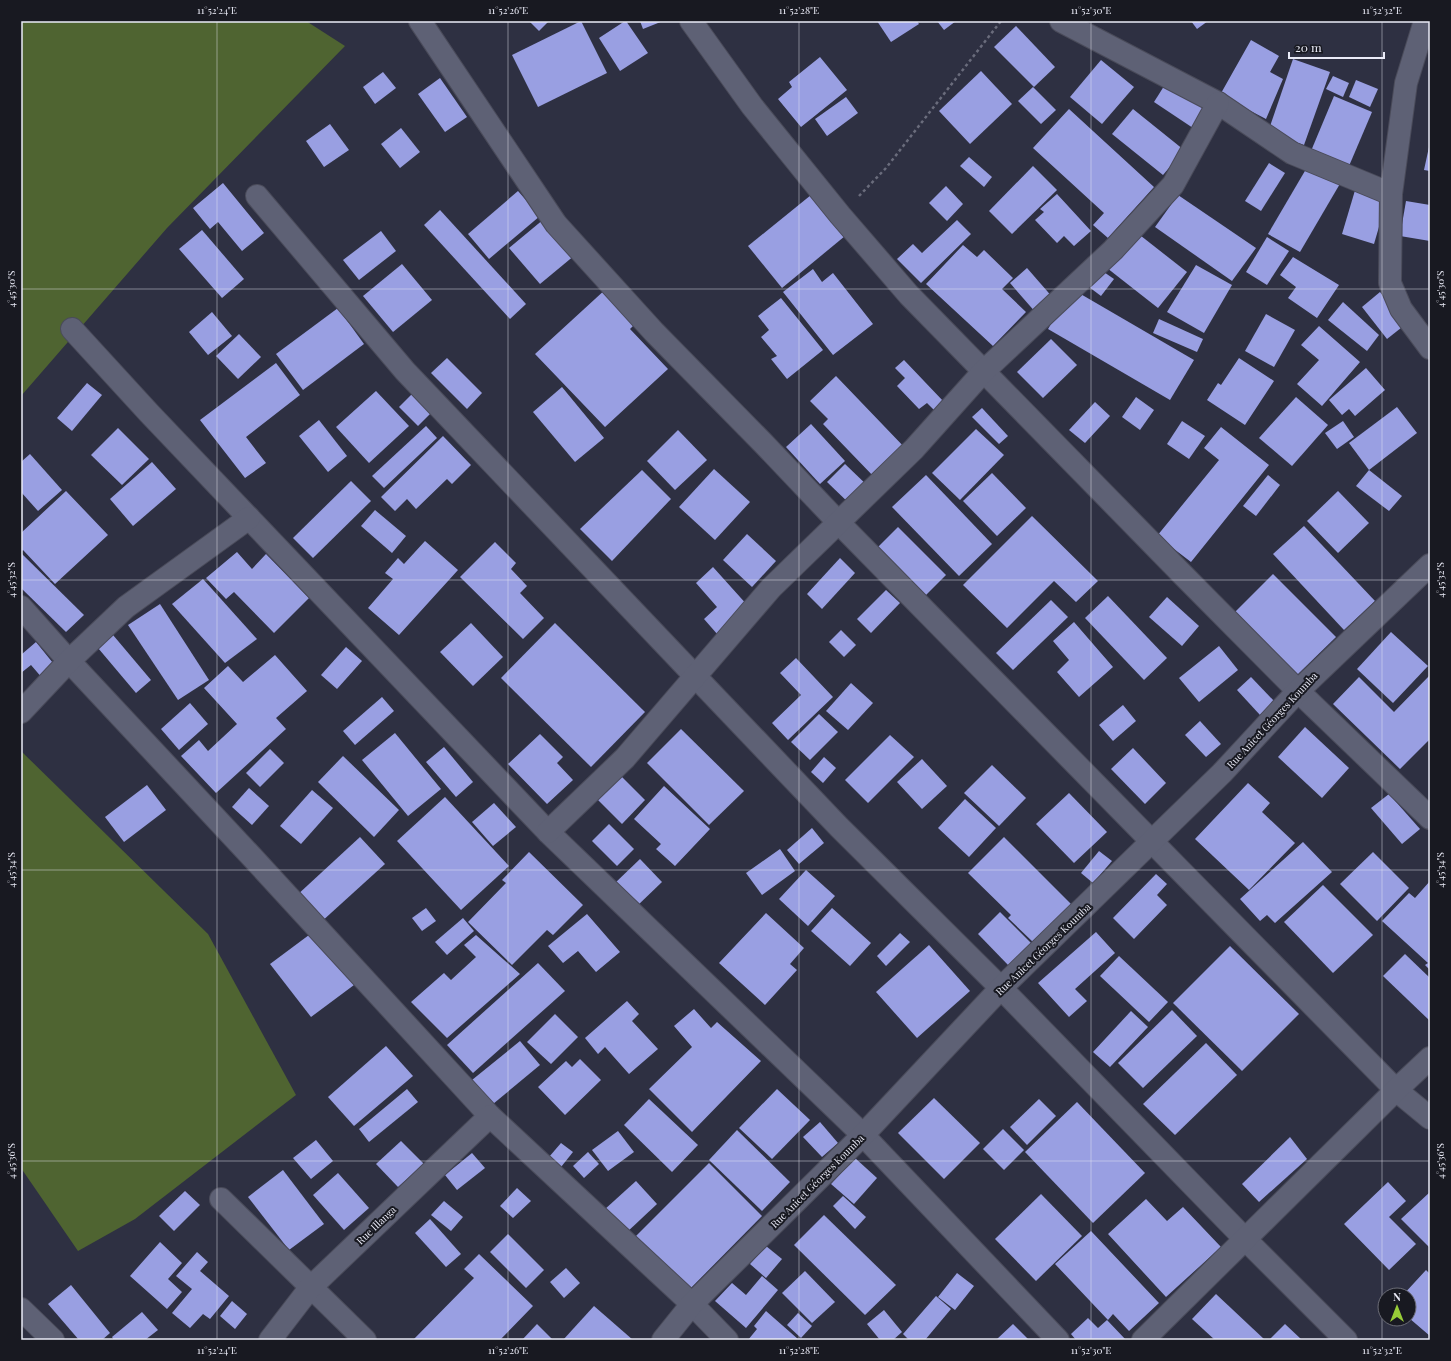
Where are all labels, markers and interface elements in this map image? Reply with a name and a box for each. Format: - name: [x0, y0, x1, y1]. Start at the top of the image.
- text: 11°52'24"E: [197, 3, 237, 17]
- text: 11°52'26"E: [488, 3, 528, 17]
- text: 11°52'28"E: [779, 3, 819, 17]
- text: 11°52'30"E: [1071, 3, 1111, 17]
- text: 11°52'32"E: [1362, 3, 1402, 17]
- scale bar: [1289, 34, 1384, 60]
- text: 20 m: [1295, 39, 1322, 55]
- text: 4°45'30"S: [4, 271, 18, 307]
- text: 4°45'30"S: [1433, 271, 1447, 307]
- text: 4°45'32"S: [4, 562, 18, 598]
- text: 4°45'32"S: [1433, 562, 1447, 598]
- street label: Rue Anicet Géorges Koumba: [1224, 669, 1320, 771]
- text: 4°45'34"S: [4, 852, 18, 888]
- text: 4°45'34"S: [1433, 852, 1447, 888]
- street label: Rue Anicet Géorges Koumba: [992, 900, 1094, 998]
- street label: Rue Anicet Géorges Koumba: [767, 1131, 867, 1231]
- text: 4°45'36"S: [4, 1143, 18, 1179]
- text: 4°45'36"S: [1433, 1143, 1447, 1179]
- street label: Rue Illanga: [353, 1203, 399, 1247]
- north arrow: [1377, 1287, 1417, 1327]
- text: N: [1393, 1289, 1401, 1304]
- text: 11°52'24"E: [197, 1343, 237, 1357]
- text: 11°52'26"E: [488, 1343, 528, 1357]
- text: 11°52'28"E: [779, 1343, 819, 1357]
- text: 11°52'30"E: [1071, 1343, 1111, 1357]
- text: 11°52'32"E: [1362, 1343, 1402, 1357]

